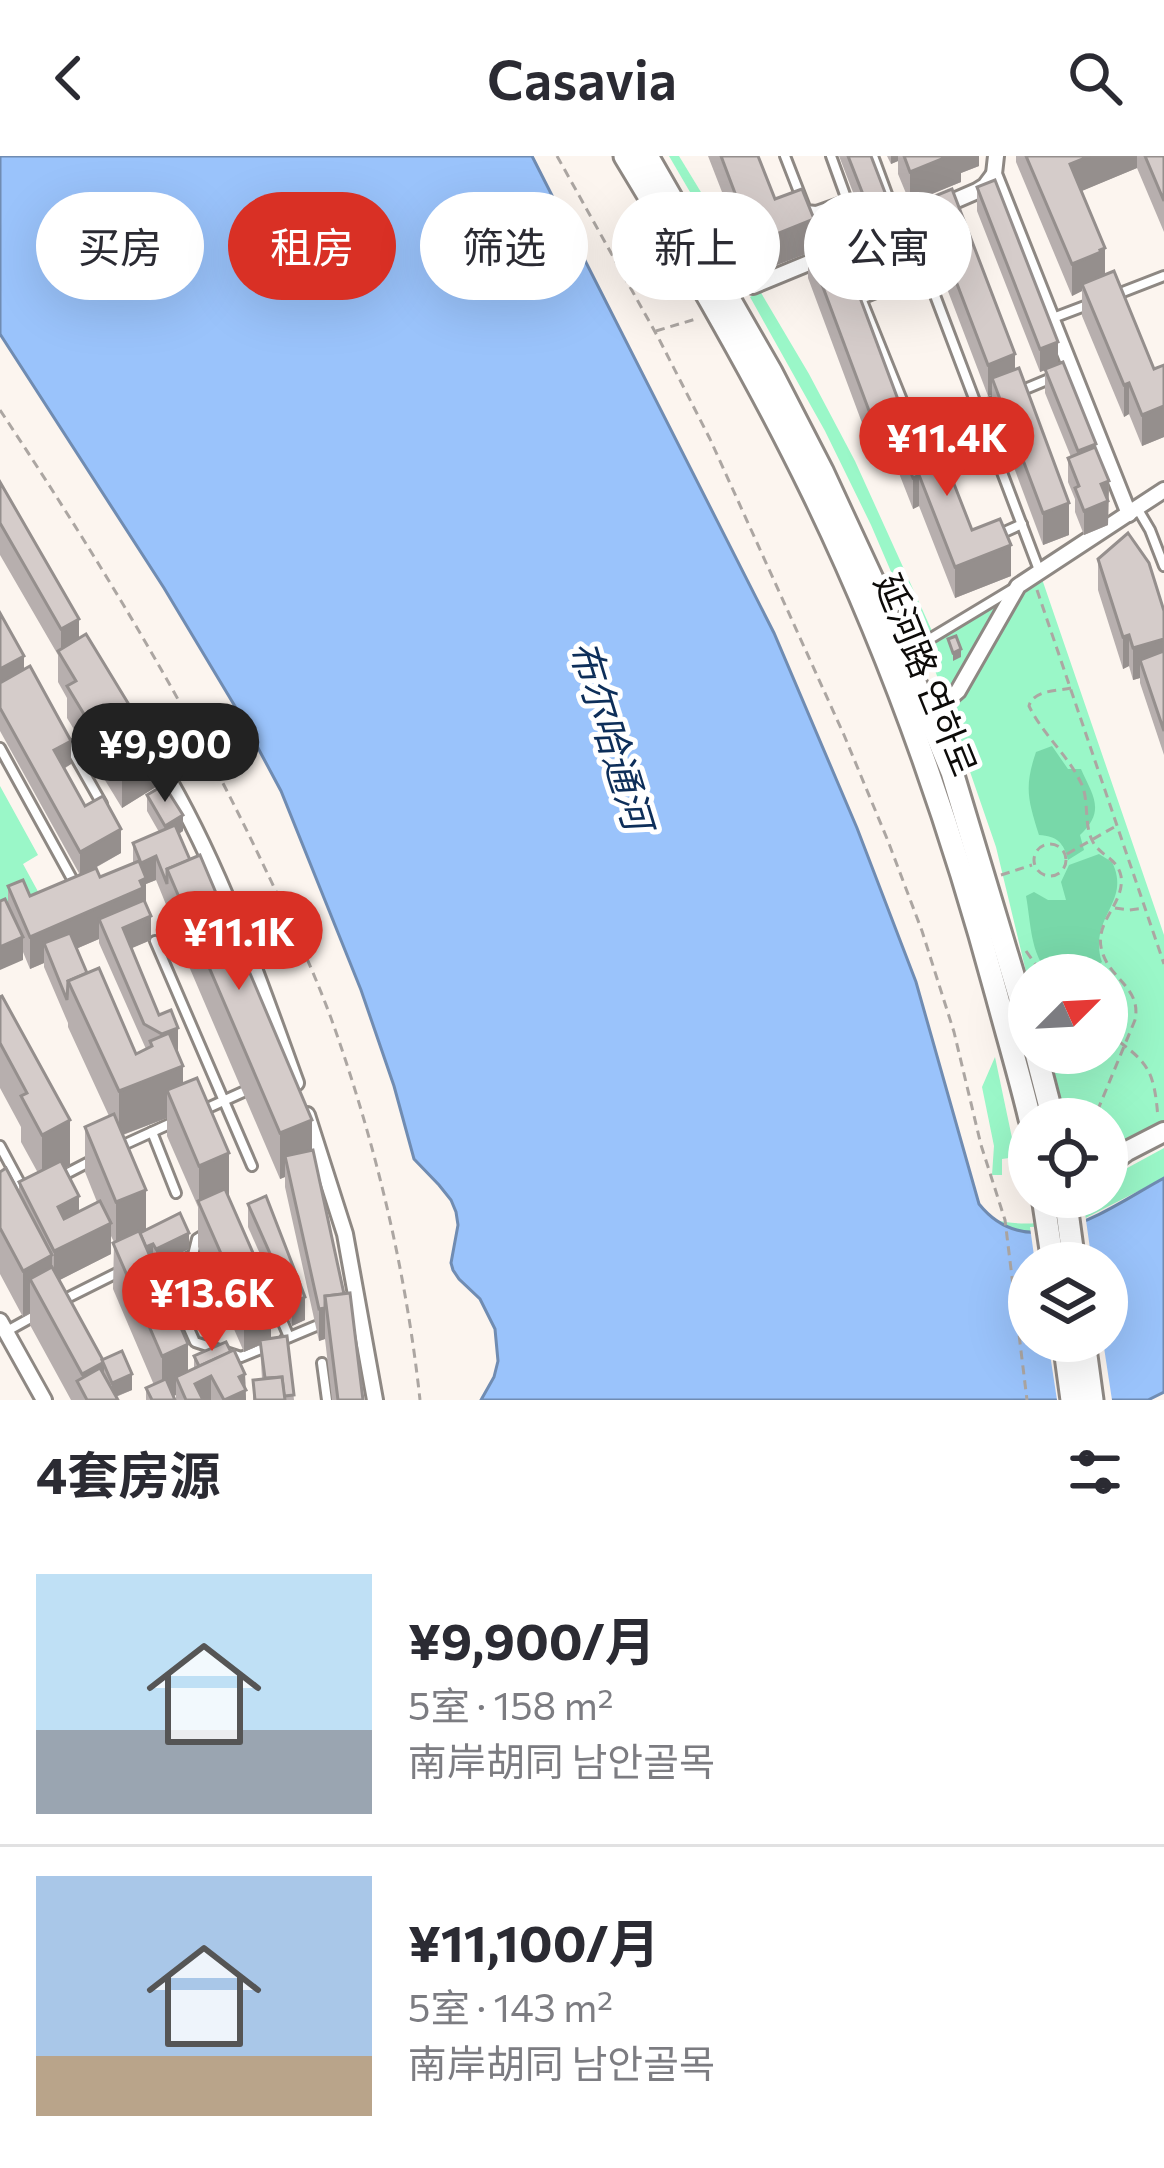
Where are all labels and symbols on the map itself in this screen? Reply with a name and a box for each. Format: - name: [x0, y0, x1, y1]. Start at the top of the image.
- pin: ¥11.4K: [849, 397, 1045, 499]
- street label: 延河路 연하로: [867, 567, 988, 782]
- water label: 布尔哈通河: [561, 634, 666, 841]
- pin: ¥9,900: [67, 703, 263, 805]
- pin: ¥11.1K: [141, 891, 337, 993]
- north arrow: [1008, 954, 1128, 1074]
- pin: ¥13.6K: [114, 1252, 310, 1354]

